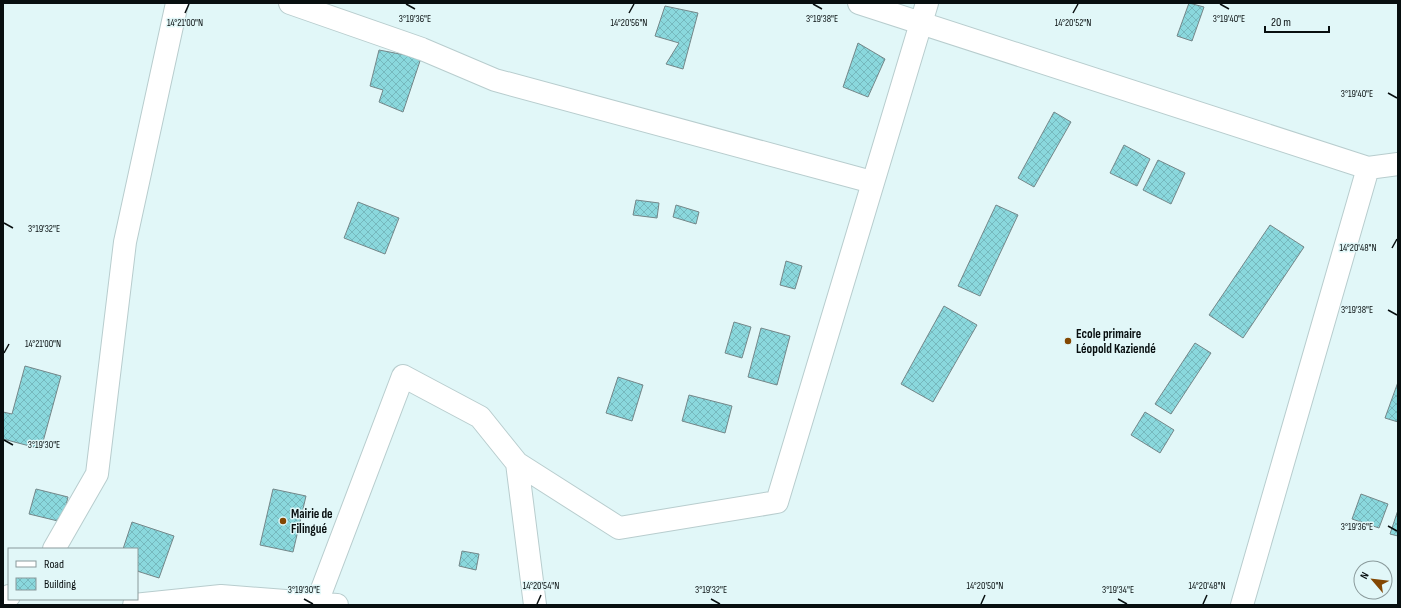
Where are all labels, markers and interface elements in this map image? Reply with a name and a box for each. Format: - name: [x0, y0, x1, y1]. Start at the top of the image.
- scale bar: [1265, 8, 1329, 34]
- text: 3°19'36"E: [399, 13, 431, 25]
- text: 3°19'38"E: [806, 13, 838, 25]
- text: 3°19'40"E: [1213, 13, 1245, 25]
- text: 20 m: [1271, 15, 1291, 30]
- text: 14°21'00"N: [167, 17, 203, 29]
- text: 14°20'56"N: [611, 17, 647, 29]
- text: 14°20'52"N: [1055, 17, 1091, 29]
- text: 3°19'40"E: [1341, 88, 1373, 100]
- text: 3°19'32"E: [28, 223, 60, 235]
- text: 14°20'48"N: [1340, 242, 1376, 254]
- text: 3°19'38"E: [1341, 304, 1373, 316]
- place label: Ecole primaire Léopold Kaziendé: [1076, 326, 1156, 357]
- marker: Ecole primaire Léopold Kaziendé: [1063, 336, 1073, 346]
- text: 14°21'00"N: [25, 338, 61, 350]
- text: 3°19'30"E: [28, 439, 60, 451]
- place label: Mairie de Filingué: [291, 506, 333, 537]
- marker: Mairie de Filingué: [278, 516, 288, 526]
- text: 3°19'36"E: [1341, 521, 1373, 533]
- legend: [8, 548, 138, 600]
- text: Road: [44, 557, 64, 572]
- north arrow: [1353, 560, 1393, 600]
- text: N: [1357, 570, 1372, 581]
- text: Building: [44, 577, 76, 592]
- text: 14°20'54"N: [523, 580, 559, 592]
- text: 14°20'50"N: [967, 580, 1003, 592]
- text: 14°20'48"N: [1189, 580, 1225, 592]
- text: 3°19'30"E: [288, 584, 320, 596]
- text: 3°19'32"E: [695, 584, 727, 596]
- text: 3°19'34"E: [1102, 584, 1134, 596]

